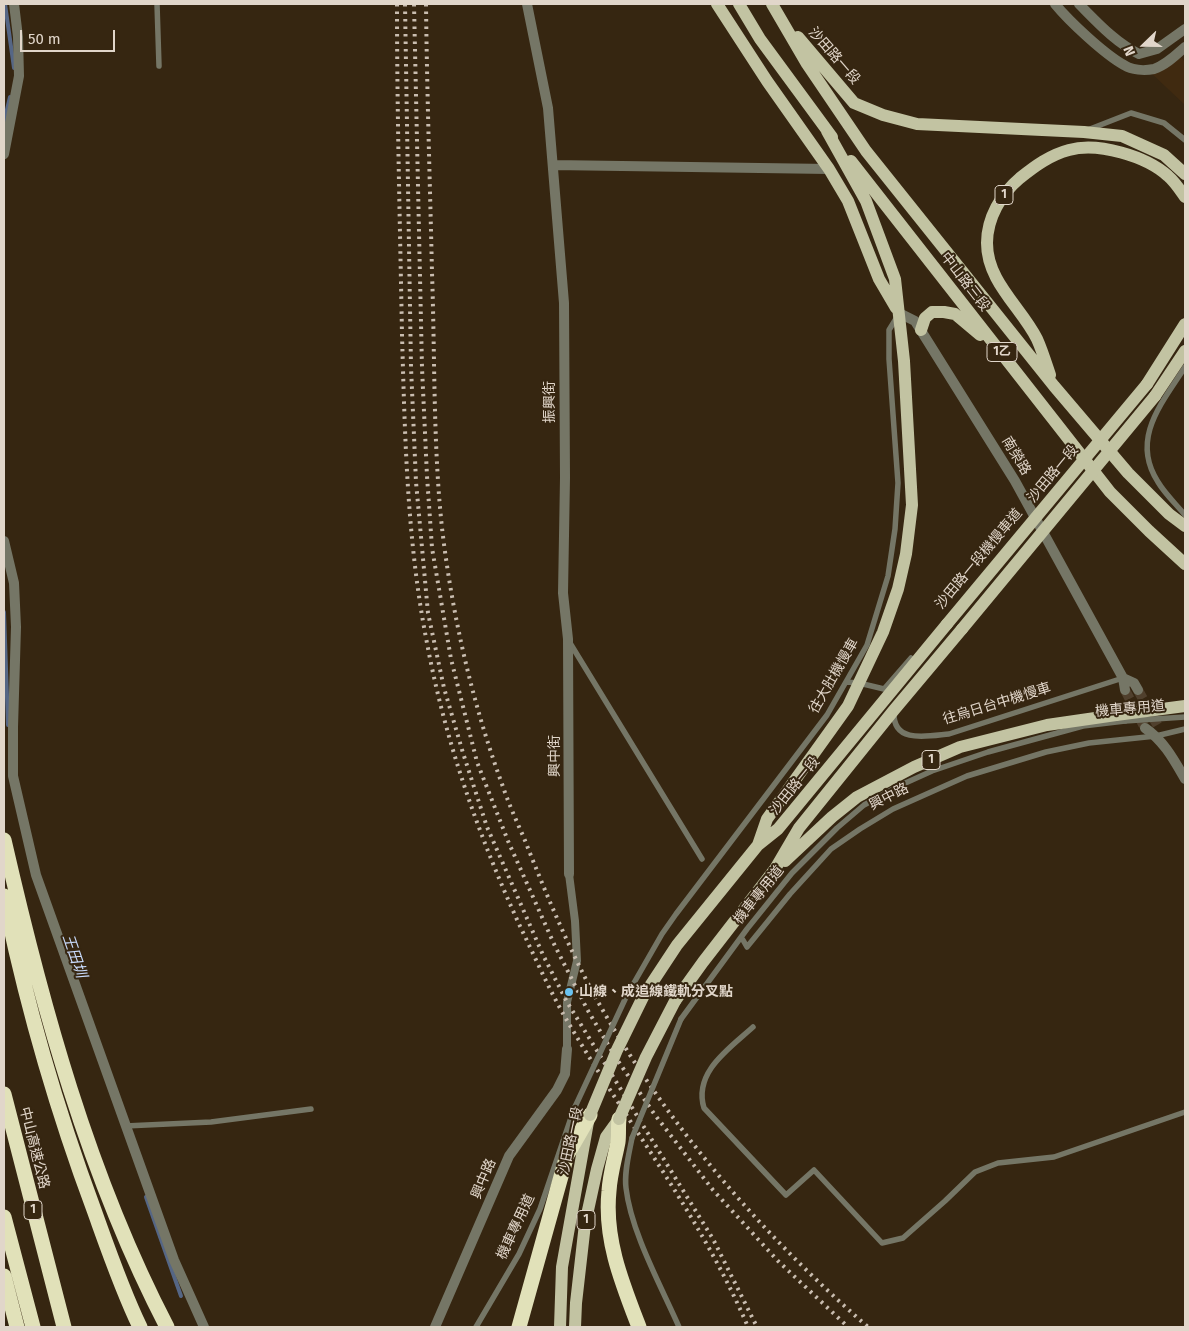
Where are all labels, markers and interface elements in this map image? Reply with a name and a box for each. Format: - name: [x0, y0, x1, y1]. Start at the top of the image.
- scale bar: [22, 20, 118, 52]
- north arrow: [1119, 20, 1169, 70]
- street label: 沙田路一段: [805, 24, 863, 88]
- text: 50 m: [28, 30, 61, 48]
- text: N: [1120, 43, 1139, 58]
- road number: 1: [995, 186, 1013, 204]
- street label: 中山路三段: [937, 249, 993, 315]
- road number: 1乙: [987, 342, 1017, 362]
- street label: 振興街: [542, 381, 558, 423]
- street label: 南榮路: [998, 434, 1034, 478]
- street label: 沙田路一段: [1024, 442, 1082, 506]
- street label: 沙田路一段機慢車道: [932, 505, 1026, 613]
- street label: 往大肚機慢車: [806, 635, 862, 717]
- street label: 往烏日台中機慢車: [941, 680, 1053, 728]
- street label: 機車專用道: [1094, 698, 1166, 720]
- street label: 興中街: [547, 735, 563, 777]
- road number: 1: [922, 750, 940, 770]
- street label: 沙田路一段: [766, 754, 824, 818]
- street label: 興中路: [866, 780, 912, 814]
- street label: 機車專用道: [730, 863, 788, 927]
- water label: 王田圳: [58, 932, 90, 980]
- place label: 山線、成追線鐵軌分叉點: [579, 984, 733, 1000]
- marker: 山線、成追線鐵軌分叉點: [563, 986, 575, 998]
- street label: 中山高速公路: [16, 1105, 52, 1191]
- street label: 沙田路一段: [556, 1105, 586, 1177]
- street label: 興中路: [468, 1156, 500, 1202]
- street label: 機車專用道: [494, 1192, 538, 1262]
- road number: 1: [24, 1200, 42, 1220]
- road number: 1: [577, 1210, 595, 1230]

